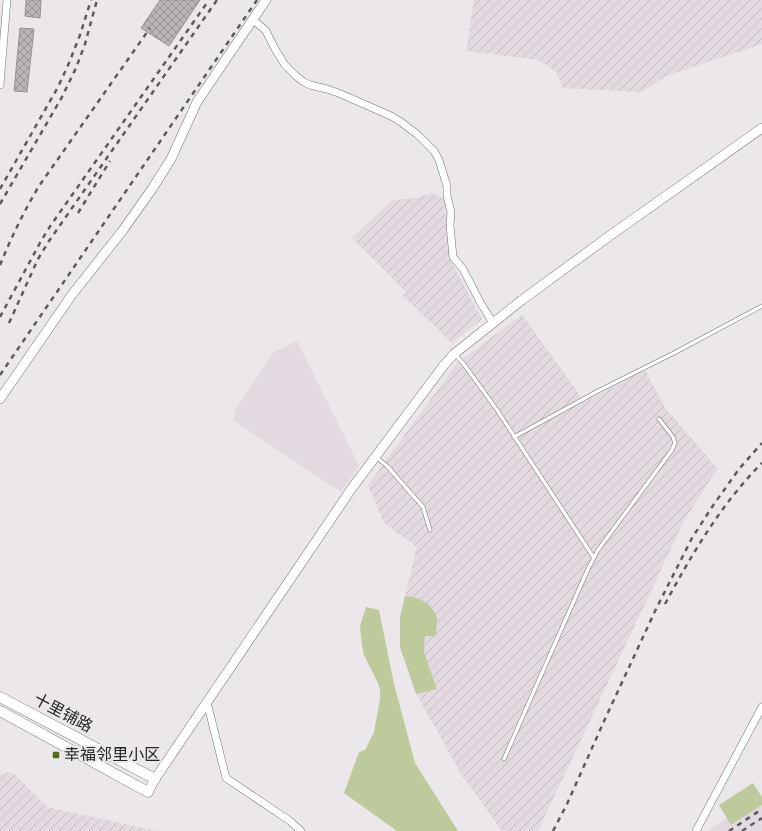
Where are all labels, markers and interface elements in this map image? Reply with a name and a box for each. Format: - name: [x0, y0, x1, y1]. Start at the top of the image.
- street label: 十里铺路: [31, 690, 95, 735]
- place label: 幸福邻里小区: [64, 746, 160, 763]
- marker: 幸福邻里小区: [51, 750, 61, 760]

